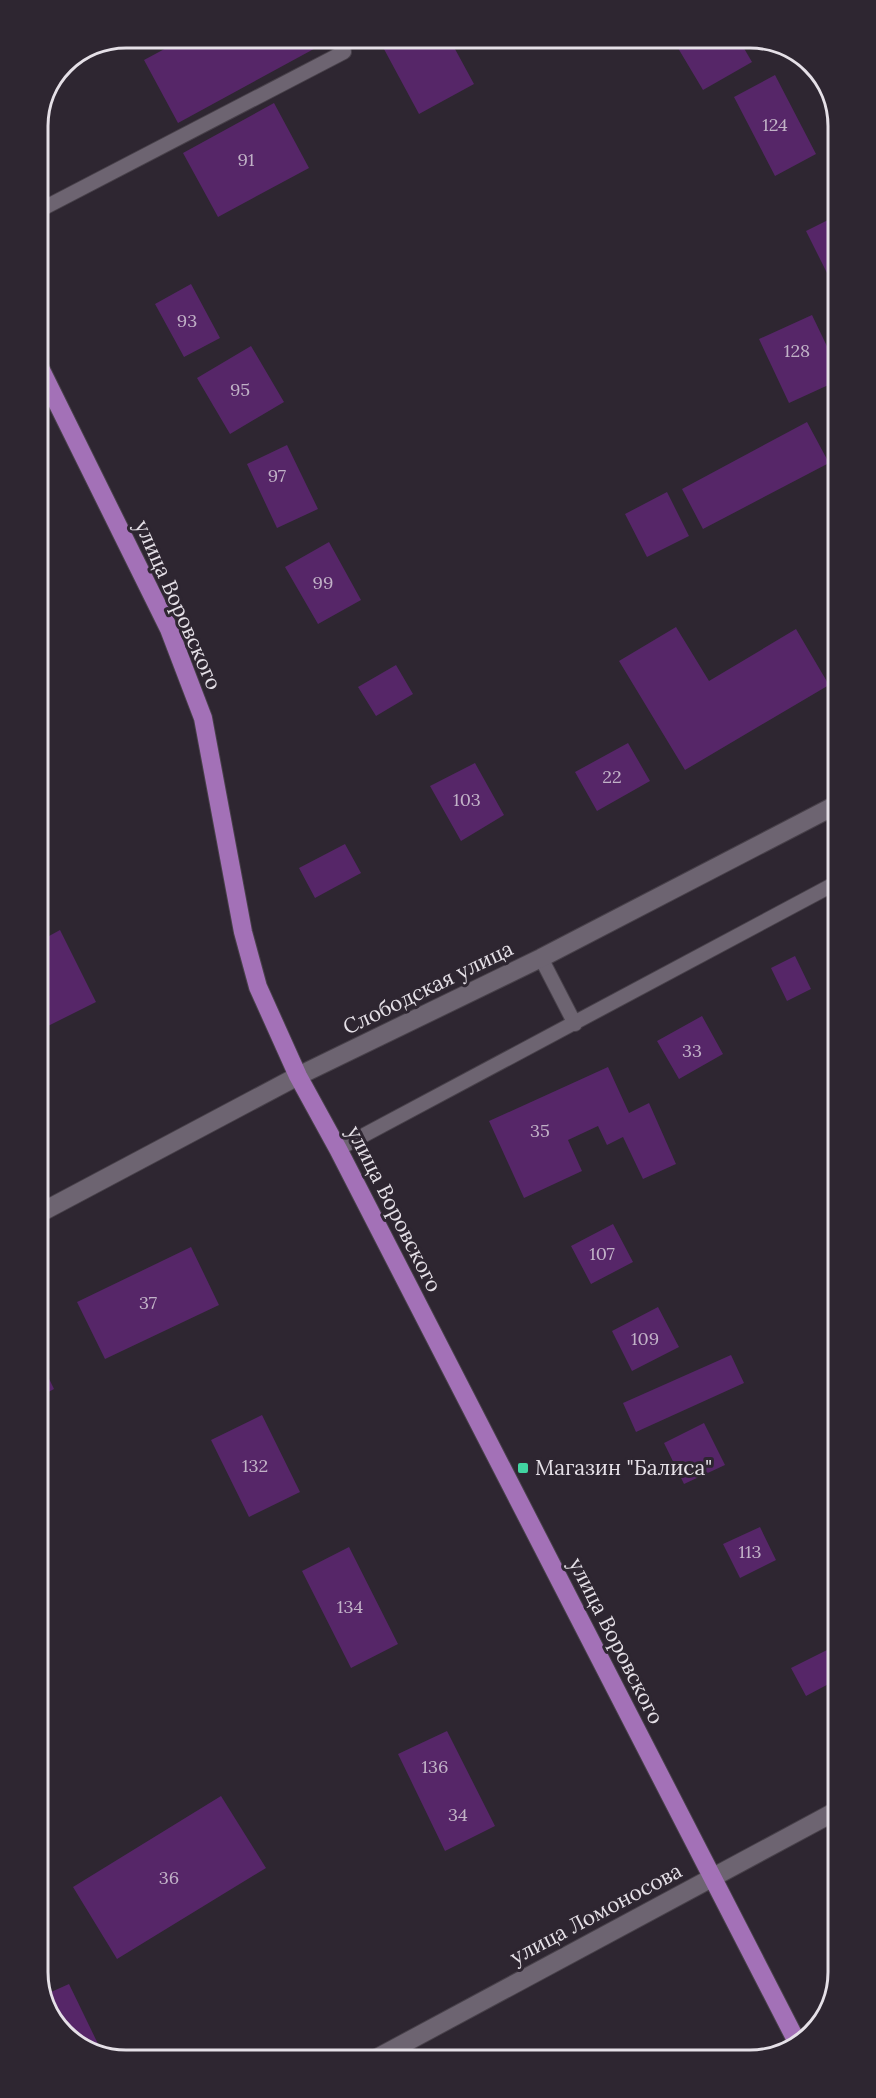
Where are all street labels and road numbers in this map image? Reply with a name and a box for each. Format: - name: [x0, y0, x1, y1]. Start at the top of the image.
- street label: улица Воровского: [129, 516, 228, 694]
- street label: Слободская улица: [338, 935, 517, 1040]
- street label: улица Воровского: [341, 1121, 448, 1296]
- street label: улица Воровского: [563, 1553, 670, 1728]
- street label: улица Ломоносова: [505, 1857, 686, 1970]

